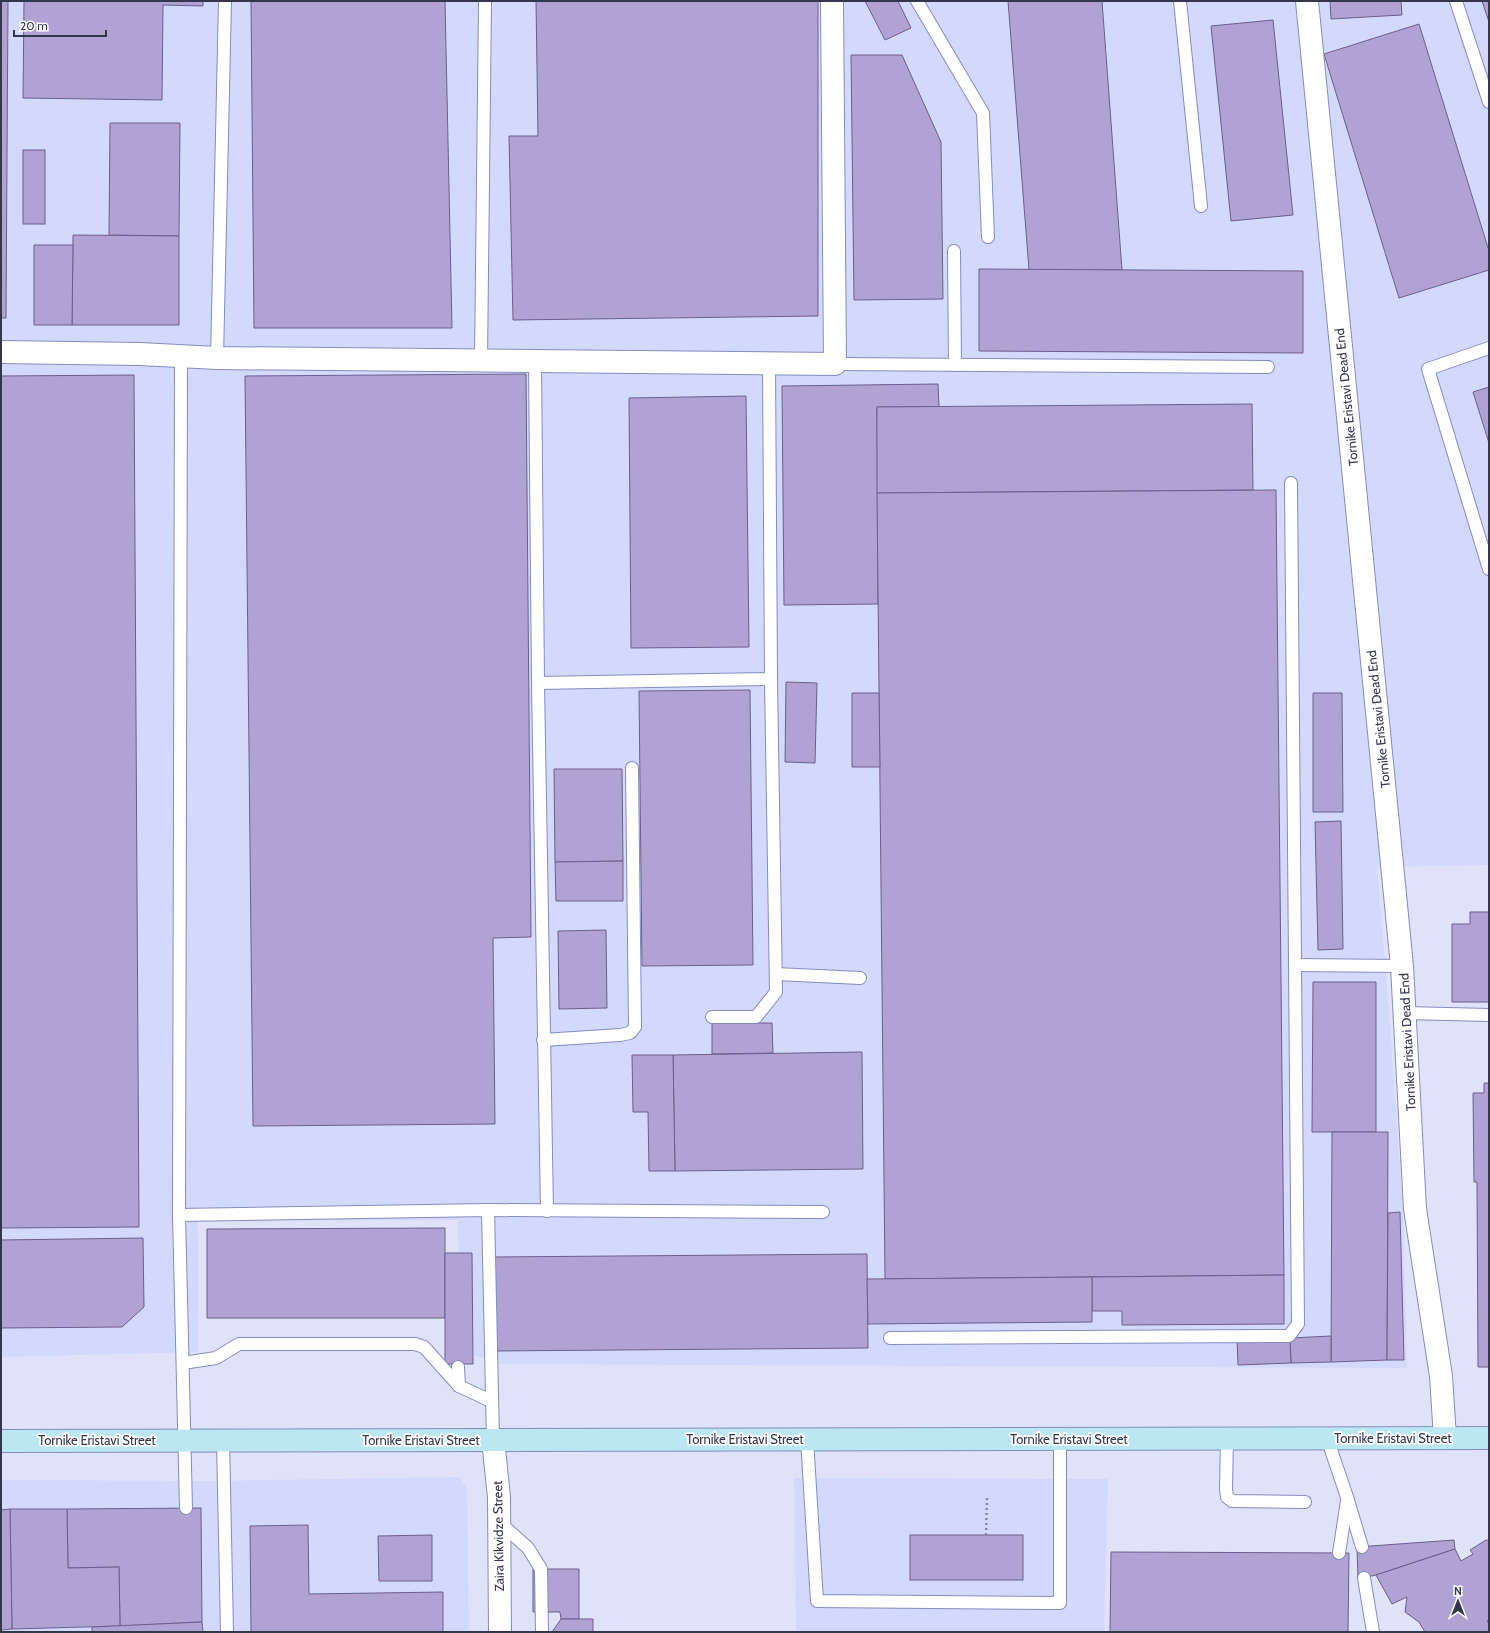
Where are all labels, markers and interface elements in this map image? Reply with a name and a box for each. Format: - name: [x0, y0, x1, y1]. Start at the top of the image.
- scale bar: [14, 12, 106, 38]
- text: 20 m: [20, 18, 48, 33]
- street label: Tornike Eristavi Dead End: [1331, 328, 1361, 466]
- street label: Tornike Eristavi Dead End: [1363, 650, 1393, 788]
- street label: Tornike Eristavi Dead End: [1395, 973, 1419, 1111]
- street label: Tornike Eristavi Street: [1334, 1430, 1452, 1446]
- street label: Tornike Eristavi Street: [686, 1431, 804, 1447]
- street label: Tornike Eristavi Street: [1010, 1431, 1128, 1447]
- street label: Tornike Eristavi Street: [38, 1432, 156, 1448]
- street label: Tornike Eristavi Street: [362, 1432, 480, 1448]
- street label: Zaira Kikvidze Street: [489, 1480, 507, 1592]
- north arrow: [1438, 1581, 1478, 1621]
- text: N: [1454, 1584, 1462, 1598]

